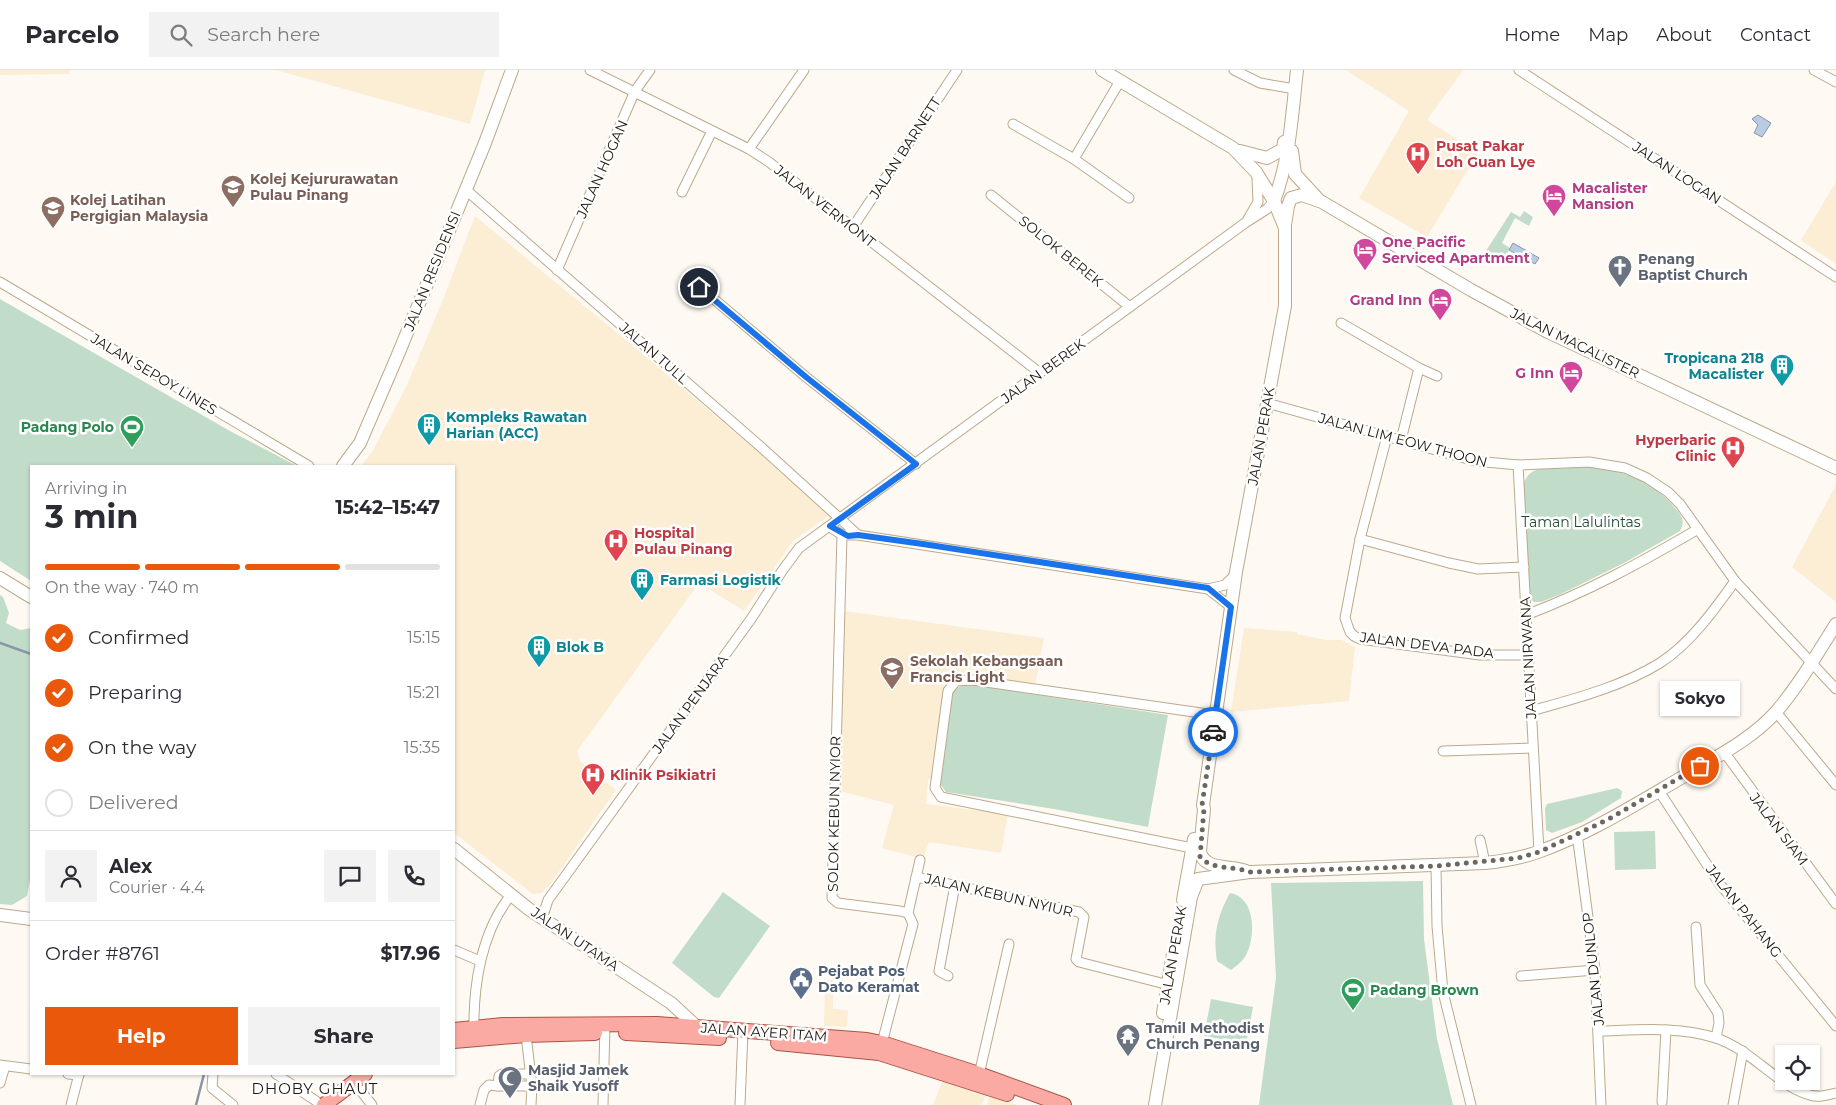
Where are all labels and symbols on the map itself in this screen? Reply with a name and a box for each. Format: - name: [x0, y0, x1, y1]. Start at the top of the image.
- street label: JALAN BARNETT: [865, 94, 945, 203]
- street label: JALAN HOGAN: [572, 117, 632, 222]
- place label: Pusat Pakar Loh Guan Lye: [1436, 137, 1536, 171]
- street label: JALAN LOGAN: [1628, 137, 1725, 208]
- hospital icon: Pusat Pakar Loh Guan Lye: [1405, 141, 1431, 175]
- street label: JALAN VERMONT: [770, 160, 879, 251]
- place label: Kolej Kejururawatan Pulau Pinang: [250, 170, 398, 204]
- school or university icon: Kolej Kejururawatan Pulau Pinang: [220, 174, 246, 208]
- place label: Macalister Mansion: [1572, 179, 1648, 213]
- hotel icon: Macalister Mansion: [1541, 183, 1567, 217]
- place label: Kolej Latihan Pergigian Malaysia: [70, 191, 208, 225]
- school or university icon: Kolej Latihan Pergigian Malaysia: [40, 195, 66, 229]
- street label: JALAN RESIDENSI: [399, 208, 464, 334]
- street label: SOLOK BEREK: [1015, 212, 1107, 290]
- place label: One Pacific Serviced Apartment: [1382, 233, 1530, 267]
- hotel icon: One Pacific Serviced Apartment: [1352, 237, 1378, 271]
- place label: Penang Baptist Church: [1638, 250, 1748, 284]
- church icon: Penang Baptist Church: [1607, 254, 1633, 288]
- pin: [678, 266, 720, 308]
- hotel icon: Grand Inn: [1427, 287, 1453, 321]
- place label: Grand Inn: [1350, 291, 1422, 309]
- street label: JALAN MACALISTER: [1507, 303, 1643, 382]
- street label: JALAN TULL: [615, 317, 693, 388]
- street label: JALAN SEPOY LINES: [87, 329, 220, 419]
- street label: JALAN BEREK: [997, 334, 1089, 408]
- place label: Tropicana 218 Macalister: [1664, 349, 1764, 383]
- building icon: Tropicana 218 Macalister: [1769, 353, 1795, 387]
- hotel icon: G Inn: [1558, 360, 1584, 394]
- place label: G Inn: [1515, 364, 1554, 382]
- street label: JALAN PERAK: [1243, 385, 1279, 488]
- place label: Kompleks Rawatan Harian (ACC): [446, 408, 587, 442]
- street label: JALAN LIM EOW THOON: [1316, 409, 1489, 471]
- building icon: Kompleks Rawatan Harian (ACC): [416, 412, 442, 446]
- sports icon: Padang Polo: [119, 414, 145, 448]
- place label: Padang Polo: [21, 418, 114, 436]
- place label: Hyperbaric Clinic: [1635, 431, 1717, 465]
- hospital icon: Hyperbaric Clinic: [1720, 435, 1746, 469]
- park label: Taman Lalulintas: [1521, 513, 1641, 531]
- place label: Hospital Pulau Pinang: [634, 524, 733, 558]
- hospital icon: Hospital Pulau Pinang: [603, 528, 629, 562]
- building icon: Farmasi Logistik: [629, 567, 655, 601]
- place label: Farmasi Logistik: [660, 571, 782, 589]
- street label: JALAN NIRWANA: [1516, 595, 1540, 721]
- street label: JALAN DEVA PADA: [1358, 628, 1496, 662]
- building icon: Blok B: [526, 634, 552, 668]
- place label: Blok B: [556, 638, 604, 656]
- street label: JALAN PENJARA: [647, 650, 732, 758]
- place label: Sekolah Kebangsaan Francis Light: [910, 652, 1063, 686]
- school or university icon: Sekolah Kebangsaan Francis Light: [879, 656, 905, 690]
- callout: Sokyo: [1660, 681, 1740, 716]
- courier: [1188, 707, 1238, 757]
- street label: SOLOK KEBUN NYIOR: [824, 736, 844, 892]
- pin: [1679, 745, 1721, 787]
- hospital icon: Klinik Psikiatri: [580, 762, 606, 796]
- place label: Klinik Psikiatri: [610, 766, 716, 784]
- street label: JALAN SIAM: [1745, 788, 1812, 869]
- street label: JALAN PAHANG: [1701, 860, 1786, 961]
- street label: JALAN KEBUN NYIUR: [922, 869, 1075, 921]
- street label: JALAN UTAMA: [527, 902, 623, 976]
- street label: JALAN PERAK: [1155, 904, 1191, 1007]
- street label: JALAN DUNLOP: [1578, 911, 1608, 1028]
- place label: Pejabat Pos Dato Keramat: [818, 962, 920, 996]
- public building icon: Pejabat Pos Dato Keramat: [788, 966, 814, 1000]
- sports icon: Padang Brown: [1340, 977, 1366, 1011]
- place label: Padang Brown: [1370, 981, 1479, 999]
- street label: JALAN AYER ITAM: [699, 1019, 828, 1045]
- place label: Tamil Methodist Church Penang: [1146, 1019, 1265, 1053]
- temple icon: Tamil Methodist Church Penang: [1115, 1023, 1141, 1057]
- place label: Masjid Jamek Shaik Yusoff: [528, 1061, 629, 1095]
- mosque icon: Masjid Jamek Shaik Yusoff: [497, 1065, 523, 1099]
- district label: DHOBY GHAUT: [252, 1079, 378, 1098]

